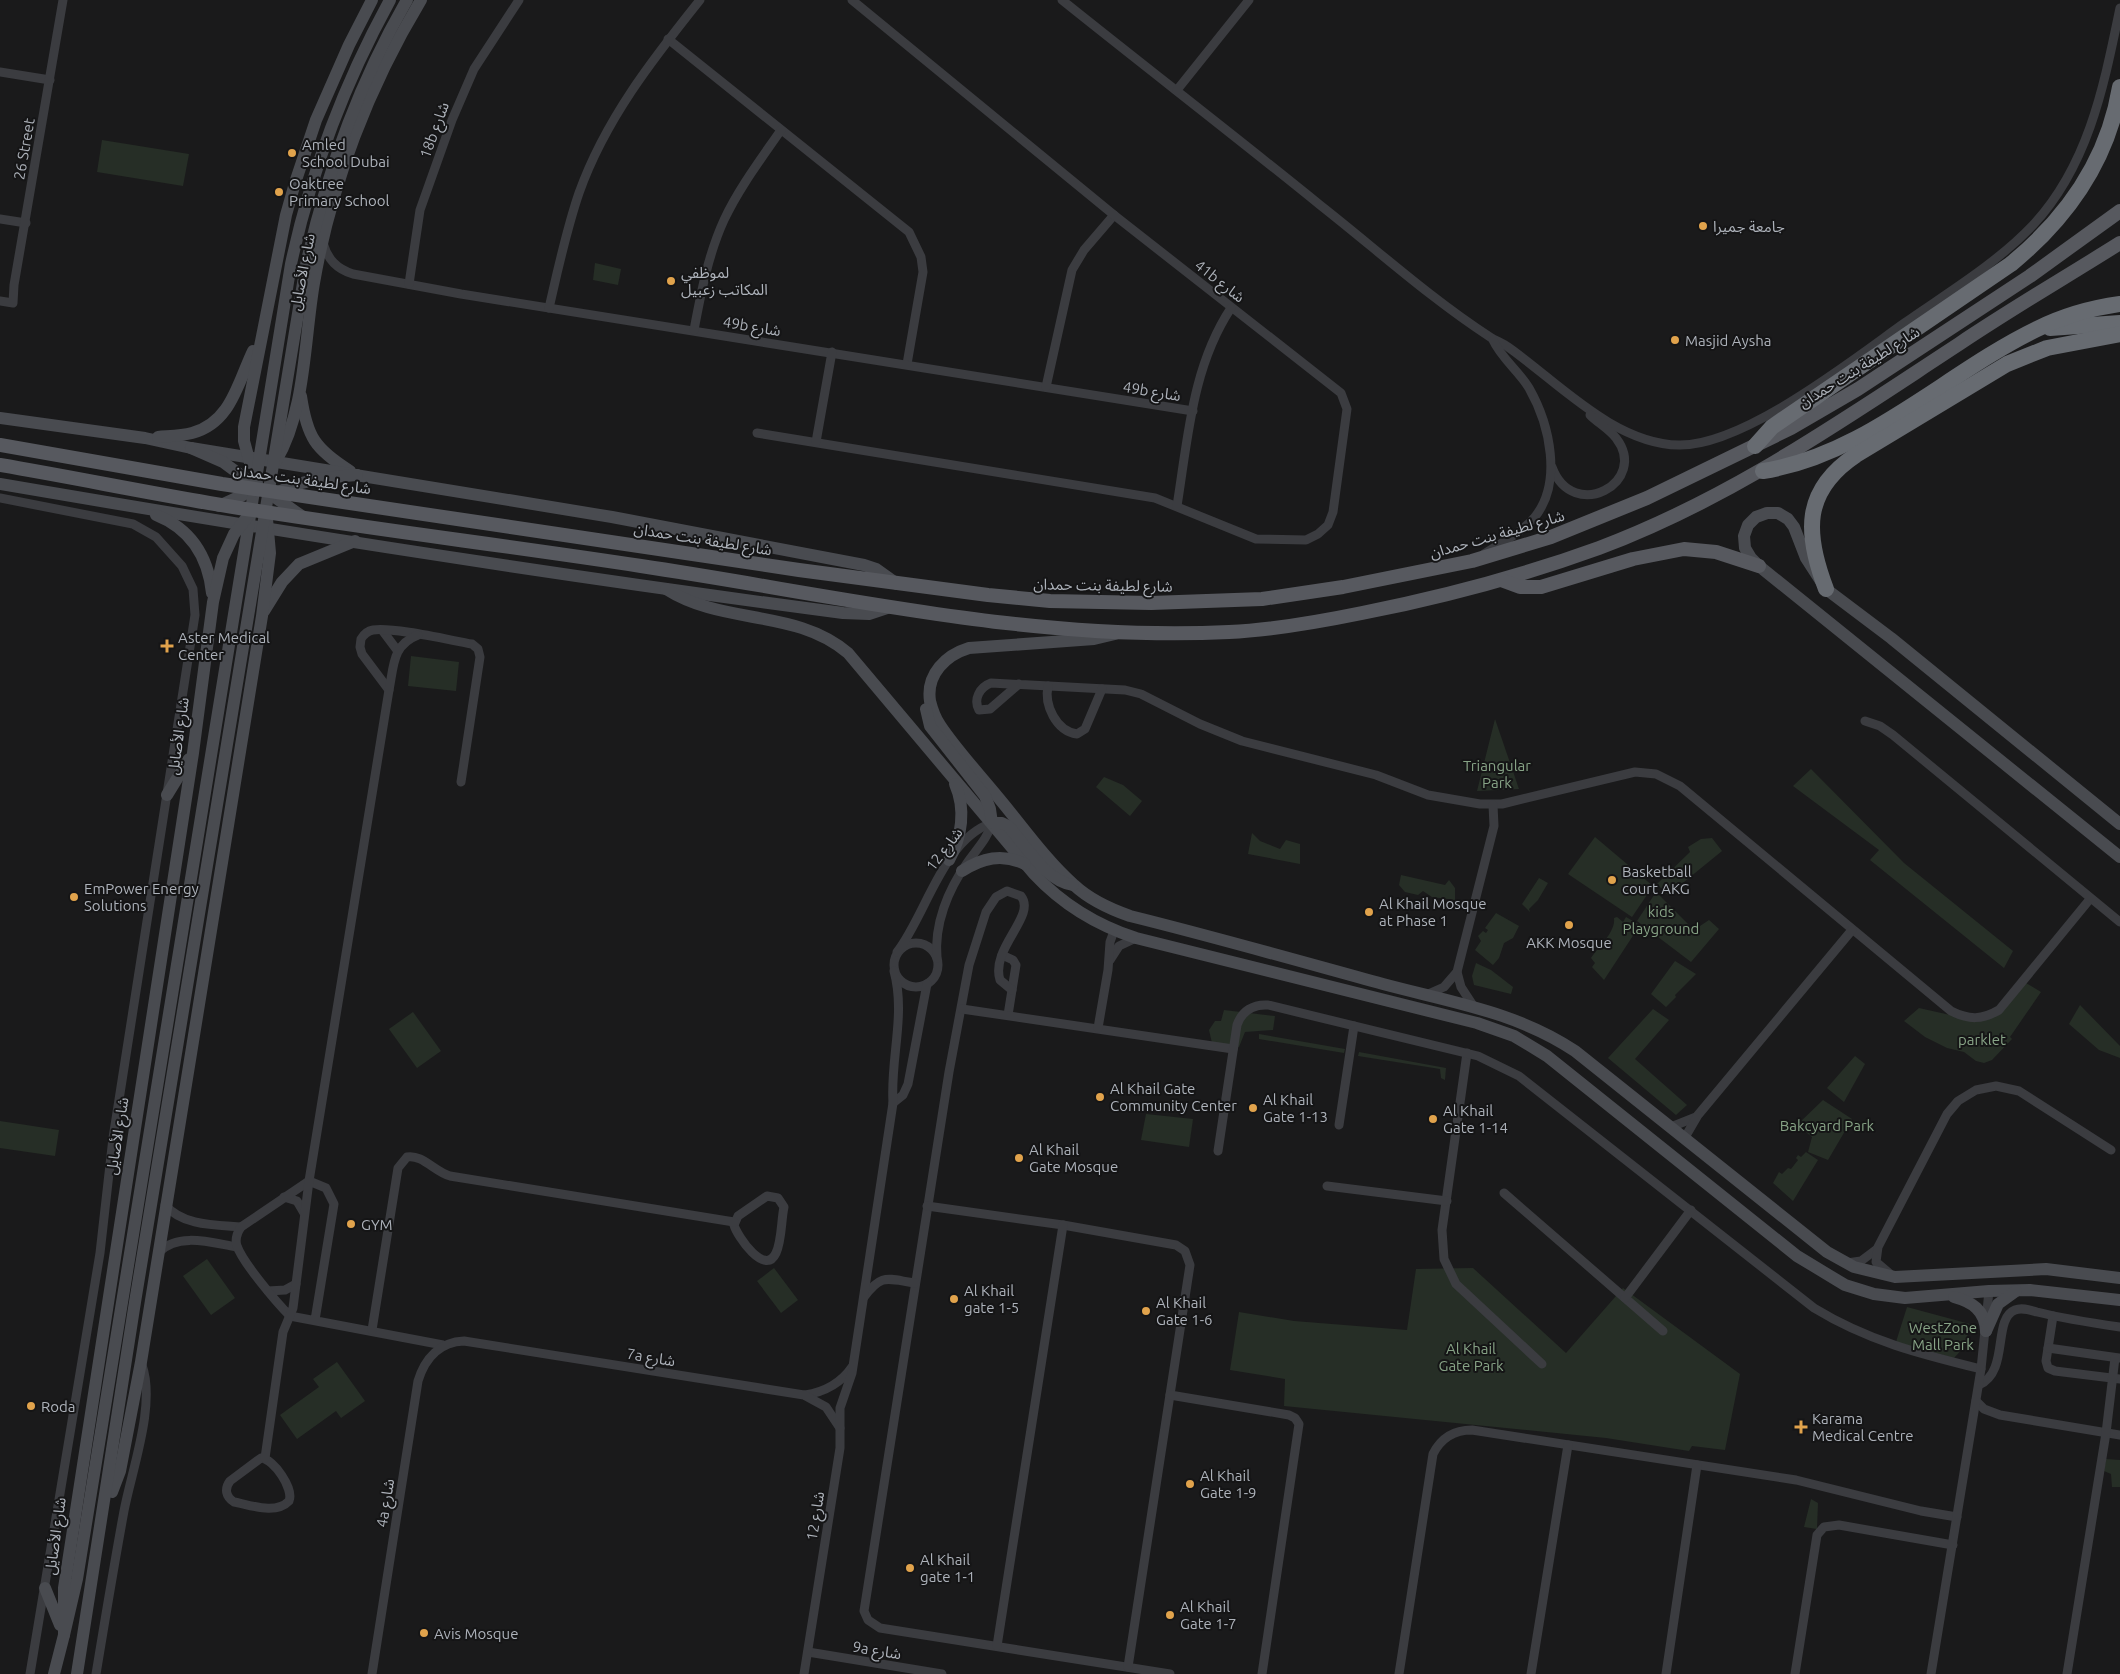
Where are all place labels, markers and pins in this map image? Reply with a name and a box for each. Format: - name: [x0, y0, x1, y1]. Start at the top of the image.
- place label: Amled School Dubai: [302, 136, 390, 170]
- marker: Amled School Dubai: [286, 147, 298, 159]
- place label: Oaktree Primary School: [289, 175, 390, 209]
- marker: Oaktree Primary School: [273, 186, 285, 198]
- place label: جامعة جميرا: [1713, 218, 1785, 236]
- marker: جامعة جميرا: [1697, 220, 1709, 232]
- place label: لموظفي المكاتب زعبيل: [681, 264, 768, 299]
- marker: لموظفي المكاتب زعبيل: [665, 275, 677, 287]
- place label: Masjid Aysha: [1685, 332, 1771, 349]
- marker: Masjid Aysha: [1669, 334, 1681, 346]
- place label: Aster Medical Center: [178, 629, 270, 663]
- marker: Aster Medical Center: [160, 639, 174, 653]
- place label: Basketball court AKG: [1622, 863, 1692, 897]
- marker: Basketball court AKG: [1606, 874, 1618, 886]
- place label: EmPower Energy Solutions: [84, 880, 199, 914]
- marker: EmPower Energy Solutions: [68, 891, 80, 903]
- place label: Al Khail Mosque at Phase 1: [1379, 895, 1486, 929]
- marker: Al Khail Mosque at Phase 1: [1363, 906, 1375, 918]
- marker: AKK Mosque: [1563, 919, 1575, 931]
- place label: AKK Mosque: [1526, 934, 1612, 951]
- place label: Al Khail Gate Community Center: [1110, 1080, 1237, 1114]
- marker: Al Khail Gate Community Center: [1094, 1091, 1106, 1103]
- place label: Al Khail Gate 1-13: [1263, 1091, 1328, 1125]
- marker: Al Khail Gate 1-13: [1247, 1102, 1259, 1114]
- place label: Al Khail Gate 1-14: [1443, 1102, 1508, 1136]
- marker: Al Khail Gate 1-14: [1427, 1113, 1439, 1125]
- place label: Al Khail Gate Mosque: [1029, 1141, 1118, 1175]
- marker: Al Khail Gate Mosque: [1013, 1152, 1025, 1164]
- place label: GYM: [361, 1216, 393, 1233]
- marker: GYM: [345, 1218, 357, 1230]
- place label: Al Khail gate 1-5: [964, 1282, 1019, 1316]
- marker: Al Khail gate 1-5: [948, 1293, 960, 1305]
- place label: Al Khail Gate 1-6: [1156, 1294, 1213, 1328]
- marker: Al Khail Gate 1-6: [1140, 1305, 1152, 1317]
- place label: Roda: [41, 1398, 76, 1415]
- marker: Roda: [25, 1400, 37, 1412]
- place label: Karama Medical Centre: [1812, 1410, 1914, 1444]
- marker: Karama Medical Centre: [1794, 1420, 1808, 1434]
- place label: Al Khail Gate 1-9: [1200, 1467, 1257, 1501]
- marker: Al Khail Gate 1-9: [1184, 1478, 1196, 1490]
- place label: Al Khail gate 1-1: [920, 1551, 975, 1585]
- marker: Al Khail gate 1-1: [904, 1562, 916, 1574]
- place label: Al Khail Gate 1-7: [1180, 1598, 1237, 1632]
- marker: Al Khail Gate 1-7: [1164, 1609, 1176, 1621]
- place label: Avis Mosque: [434, 1625, 518, 1642]
- marker: Avis Mosque: [418, 1627, 430, 1639]

